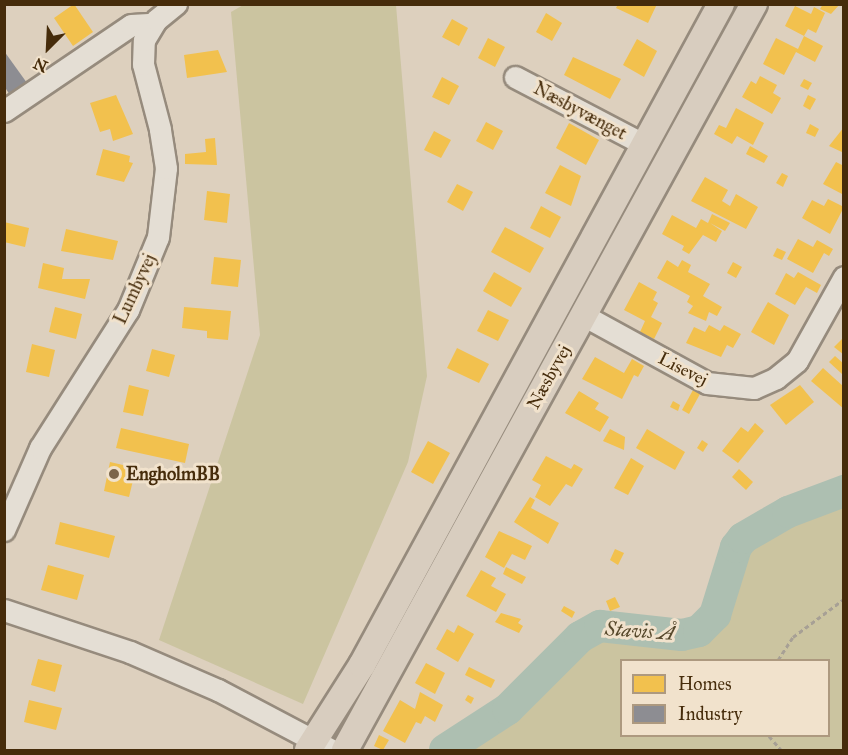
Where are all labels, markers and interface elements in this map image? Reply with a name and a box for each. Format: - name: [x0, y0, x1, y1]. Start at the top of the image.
- north arrow: [18, 18, 78, 78]
- text: N: [30, 53, 51, 76]
- street label: Næsbyvænget: [530, 77, 630, 145]
- street label: Lumbyvej: [109, 250, 161, 328]
- street label: Næsbyvej: [523, 341, 575, 413]
- street label: Lisevej: [655, 347, 711, 391]
- place label: EngholmBB: [126, 463, 220, 485]
- marker: EngholmBB: [107, 467, 121, 481]
- water label: Stavis Å: [604, 617, 676, 645]
- legend: [620, 659, 830, 737]
- text: Homes: [678, 673, 732, 695]
- text: Industry: [678, 703, 742, 725]

